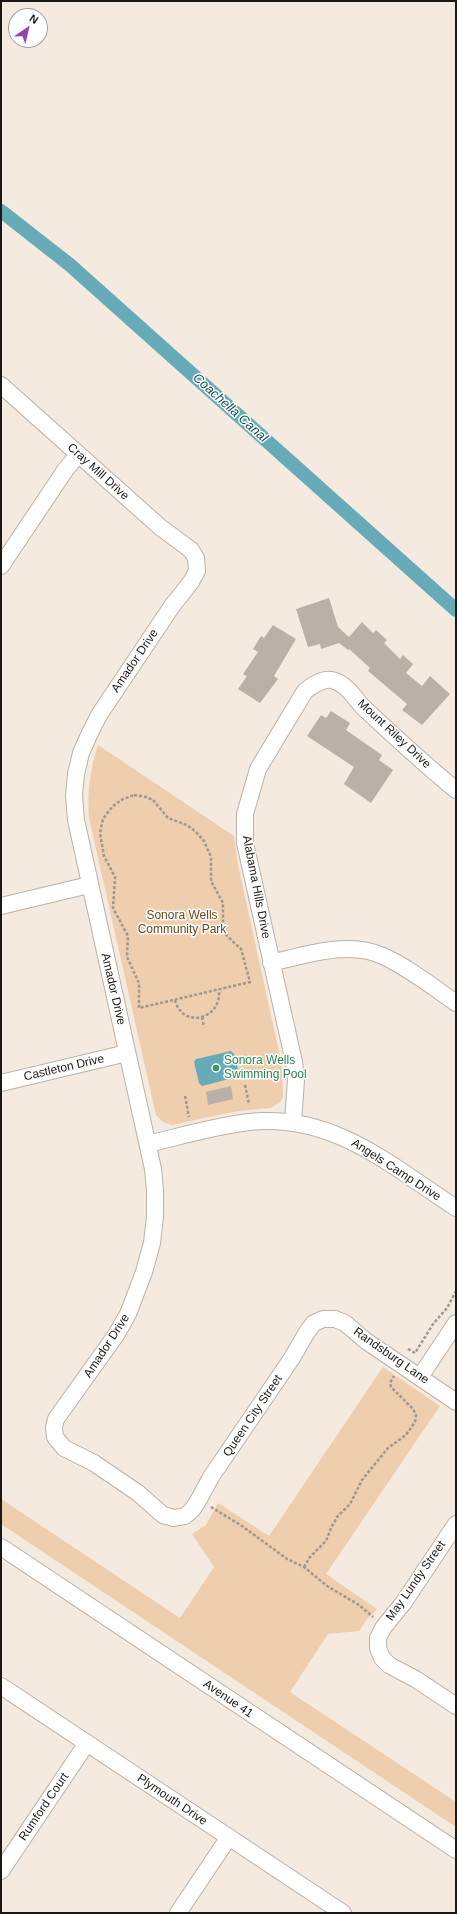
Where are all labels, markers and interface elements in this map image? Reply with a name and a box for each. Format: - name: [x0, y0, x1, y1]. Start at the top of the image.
- north arrow: [8, 8, 48, 48]
- text: N: [27, 12, 41, 26]
- water label: Coachella Canal: [189, 370, 271, 446]
- street label: Cray Mill Drive: [64, 441, 132, 503]
- street label: Amador Drive: [109, 627, 161, 695]
- street label: Mount Riley Drive: [354, 696, 434, 772]
- street label: Alabama Hills Drive: [239, 834, 273, 940]
- park label: Sonora Wells Community Park: [138, 909, 226, 937]
- street label: Amador Drive: [98, 952, 128, 1026]
- street label: Castleton Drive: [22, 1052, 106, 1084]
- place label: Sonora Wells Swimming Pool: [224, 1054, 307, 1082]
- marker: Sonora Wells Swimming Pool: [211, 1063, 221, 1073]
- street label: Angels Camp Drive: [349, 1136, 443, 1204]
- street label: Amador Drive: [81, 1311, 133, 1381]
- street label: Randsburg Lane: [351, 1325, 431, 1387]
- street label: Queen City Street: [220, 1372, 286, 1460]
- street label: May Lundy Street: [383, 1538, 449, 1624]
- street label: Avenue 41: [200, 1677, 256, 1721]
- street label: Rumford Court: [16, 1770, 72, 1844]
- street label: Plymouth Drive: [134, 1771, 210, 1829]

